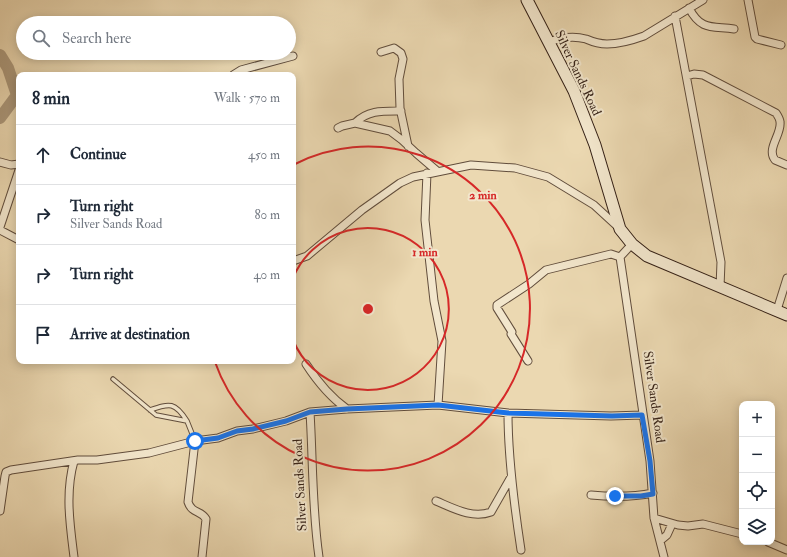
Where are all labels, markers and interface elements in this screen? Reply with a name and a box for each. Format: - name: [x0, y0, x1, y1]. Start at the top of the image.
- search box: [16, 16, 296, 60]
- icon: search: [30, 27, 52, 49]
- street label: Silver Sands Road: [551, 28, 605, 119]
- text: Search here: [62, 29, 131, 48]
- text: 8 min: [32, 88, 70, 109]
- text: Walk · 570 m: [214, 90, 280, 106]
- icon: ahead: [32, 144, 54, 166]
- text: Continue: [70, 145, 126, 164]
- text: 450 m: [248, 147, 280, 163]
- text: 2 min: [469, 188, 497, 203]
- text: Turn right: [70, 197, 133, 216]
- icon: right: [32, 204, 54, 226]
- text: 80 m: [254, 207, 280, 223]
- text: Silver Sands Road: [70, 216, 162, 232]
- text: 1 min: [412, 245, 439, 260]
- icon: right: [32, 264, 54, 286]
- text: Turn right: [70, 265, 133, 284]
- text: 40 m: [254, 267, 280, 283]
- centre of rings: [361, 302, 375, 316]
- icon: arrive: [32, 324, 54, 346]
- text: Arrive at destination: [70, 325, 190, 344]
- street label: Silver Sands Road: [640, 350, 668, 444]
- map controls: [739, 401, 775, 545]
- button: +: [739, 401, 775, 437]
- route start: [186, 432, 204, 450]
- button: −: [739, 437, 775, 473]
- street label: Silver Sands Road: [290, 438, 310, 532]
- button: locate: [739, 473, 775, 509]
- route end: [606, 487, 624, 505]
- button: layers: [739, 509, 775, 545]

